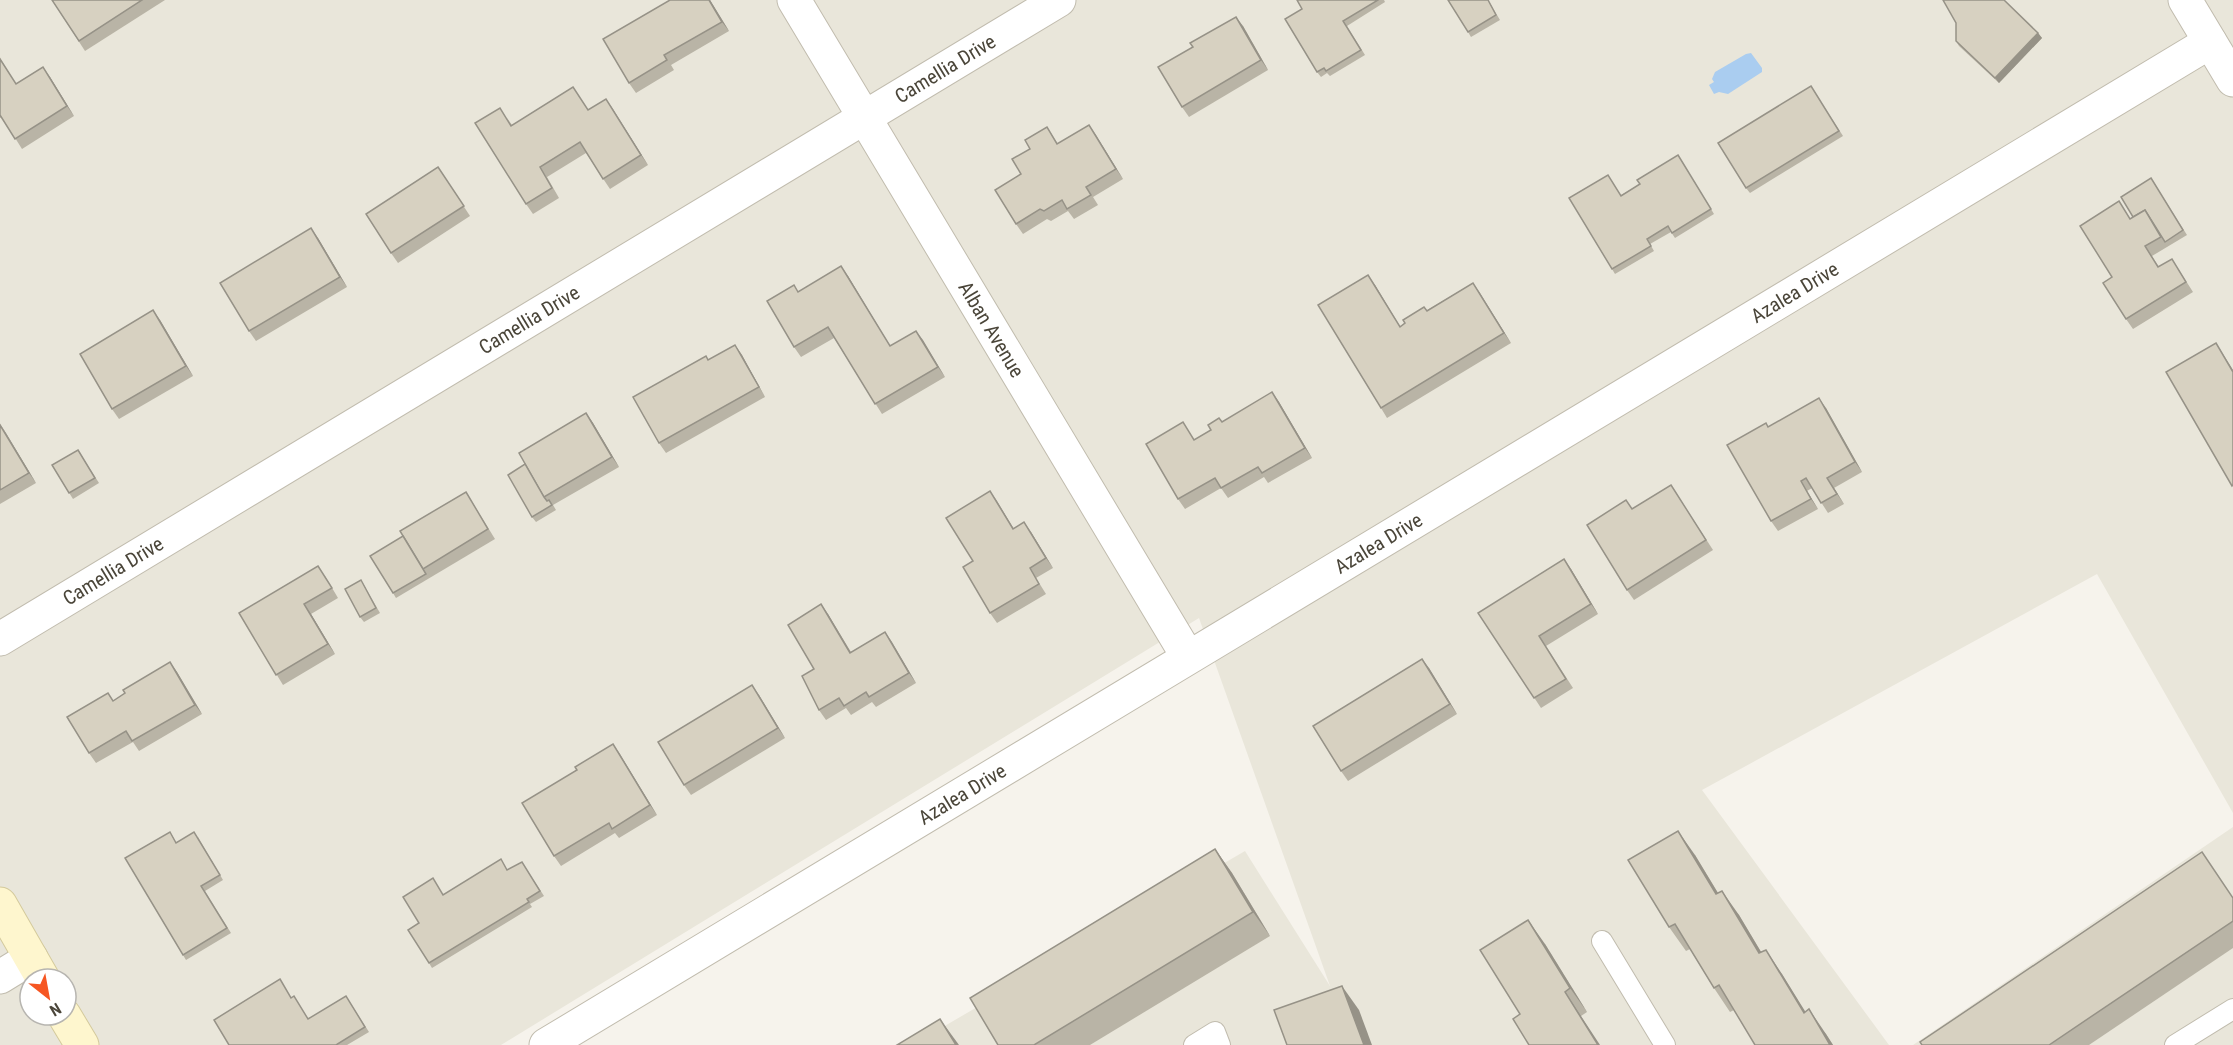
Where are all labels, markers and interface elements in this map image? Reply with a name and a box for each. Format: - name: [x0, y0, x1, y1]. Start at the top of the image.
- street label: Camellia Drive: [891, 29, 1000, 108]
- street label: Azalea Drive: [1746, 257, 1843, 328]
- street label: Alban Avenue: [954, 277, 1029, 382]
- street label: Camellia Drive: [474, 280, 584, 359]
- street label: Azalea Drive: [1330, 508, 1427, 579]
- street label: Camellia Drive: [58, 531, 168, 610]
- street label: Azalea Drive: [914, 759, 1010, 830]
- north arrow: [18, 967, 78, 1027]
- text: N: [46, 999, 65, 1020]

